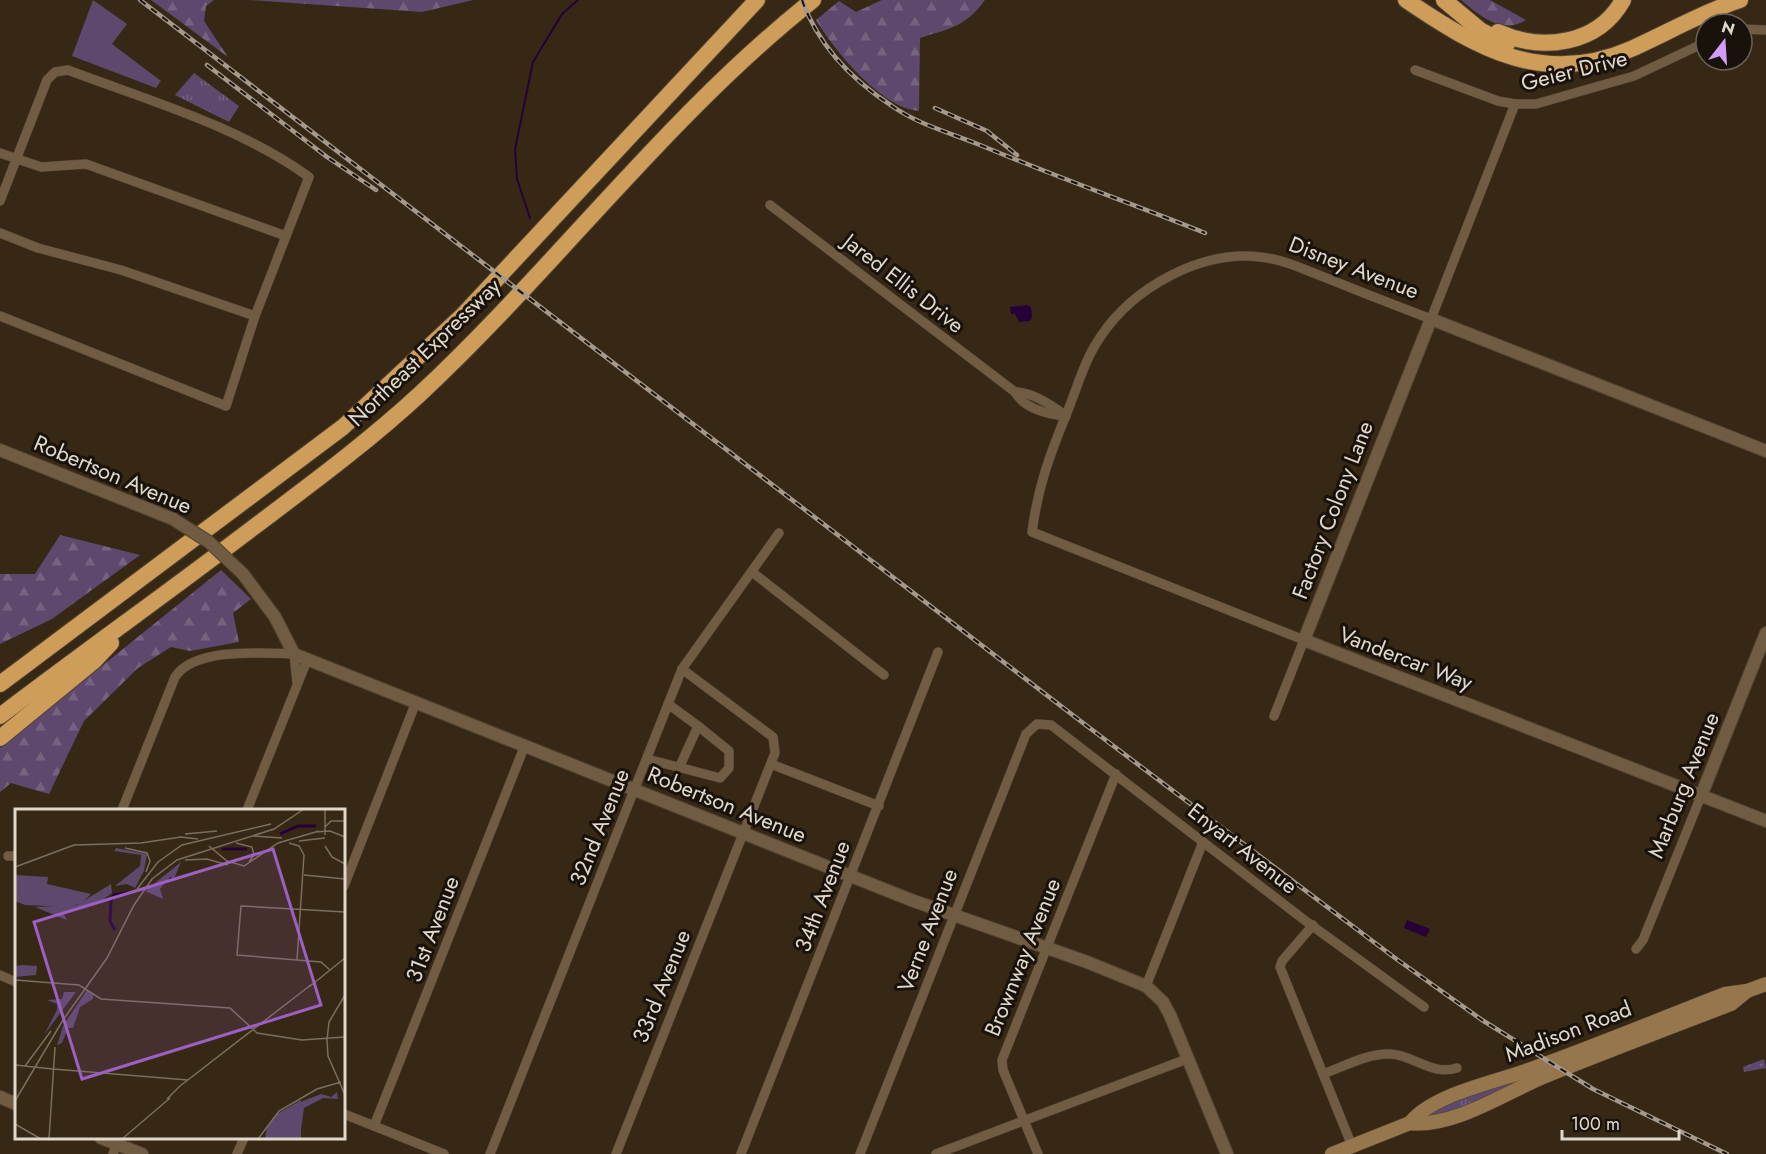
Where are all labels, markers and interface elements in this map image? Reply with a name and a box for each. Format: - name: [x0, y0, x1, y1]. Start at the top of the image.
- north arrow: [1694, 12, 1754, 72]
- text: N: [1719, 15, 1738, 41]
- street label: Geier Drive: [1517, 41, 1631, 99]
- street label: Jared Ellis Drive: [834, 224, 971, 341]
- street label: Disney Avenue: [1284, 228, 1424, 306]
- street label: Northeast Expressway: [340, 270, 508, 433]
- street label: Factory Colony Lane: [1283, 416, 1381, 604]
- street label: Robertson Avenue: [29, 426, 197, 522]
- street label: Vandercar Way: [1335, 618, 1478, 698]
- street label: Marburg Avenue: [1639, 707, 1727, 863]
- street label: Robertson Avenue: [643, 758, 811, 850]
- street label: 32nd Avenue: [561, 764, 637, 890]
- street label: Enyart Avenue: [1181, 795, 1305, 901]
- inset map: [15, 809, 345, 1139]
- street label: 34th Avenue: [786, 836, 858, 956]
- street label: Verne Avenue: [889, 864, 965, 996]
- street label: 31st Avenue: [397, 871, 467, 987]
- street label: Brownway Avenue: [976, 873, 1068, 1041]
- street label: 33rd Avenue: [624, 925, 698, 1047]
- street label: Madison Road: [1500, 992, 1636, 1070]
- scale bar: [1562, 1103, 1679, 1141]
- text: 100 m: [1571, 1111, 1620, 1137]

